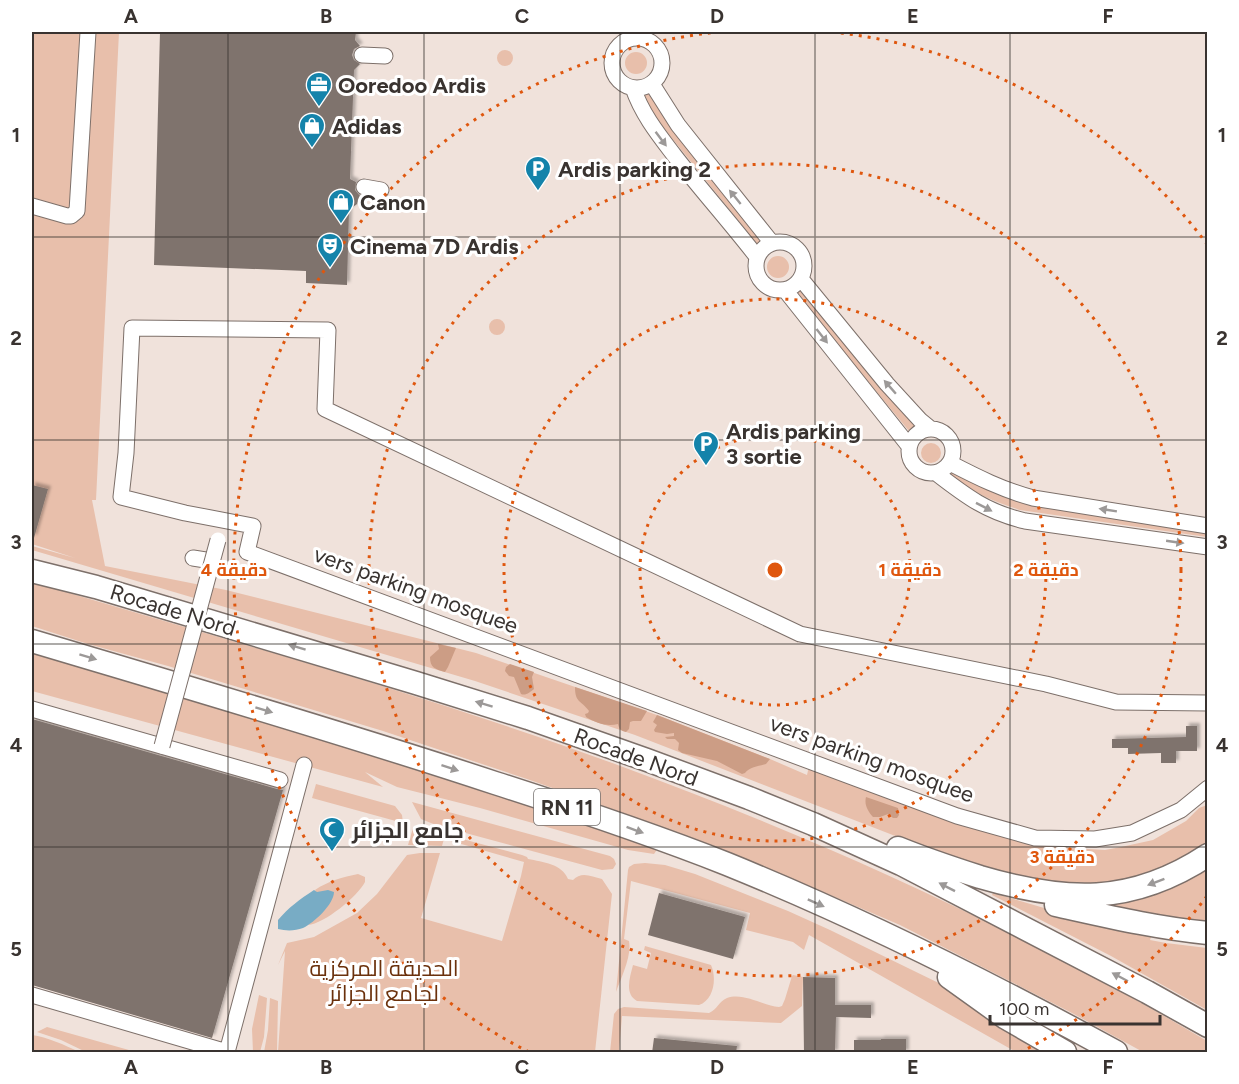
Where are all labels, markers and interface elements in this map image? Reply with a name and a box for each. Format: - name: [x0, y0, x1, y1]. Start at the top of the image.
- text: A: [124, 4, 139, 28]
- text: B: [320, 4, 332, 28]
- text: C: [515, 4, 529, 28]
- text: D: [710, 4, 724, 28]
- text: E: [907, 4, 919, 28]
- text: F: [1102, 4, 1114, 28]
- office icon: Ooredoo Ardis: [304, 70, 334, 108]
- place label: Ooredoo Ardis: [338, 72, 486, 99]
- shop icon: Adidas: [297, 111, 327, 149]
- place label: Adidas: [332, 113, 401, 140]
- text: 1: [12, 123, 20, 147]
- text: 1: [1218, 123, 1226, 147]
- one-way arrow: [655, 131, 667, 146]
- parking icon: Ardis parking 2: [523, 154, 553, 192]
- place label: Ardis parking 2: [558, 156, 711, 183]
- shop icon: Canon: [326, 187, 356, 225]
- place label: Canon: [360, 189, 425, 216]
- one-way arrow: [729, 190, 742, 205]
- theatre icon: Cinema 7D Ardis: [315, 231, 345, 269]
- place label: Cinema 7D Ardis: [350, 233, 519, 260]
- text: 2: [10, 326, 22, 350]
- text: 2: [1216, 326, 1228, 350]
- one-way arrow: [815, 328, 828, 344]
- one-way arrow: [884, 380, 897, 395]
- place label: Ardis parking 3 sortie: [726, 418, 861, 470]
- parking icon: Ardis parking 3 sortie: [691, 429, 721, 467]
- one-way arrow: [975, 502, 992, 511]
- one-way arrow: [1099, 505, 1118, 514]
- text: 3: [10, 530, 22, 554]
- text: 3: [1216, 530, 1228, 554]
- one-way arrow: [1165, 538, 1184, 547]
- street label: vers parking mosquee: [310, 541, 522, 639]
- text: 4 دقيقة: [201, 559, 267, 581]
- text: 1 دقيقة: [879, 559, 941, 581]
- text: 2 دقيقة: [1013, 559, 1079, 581]
- centre of rings: [765, 560, 785, 580]
- street label: Rocade Nord: [107, 578, 239, 642]
- one-way arrow: [288, 642, 306, 651]
- one-way arrow: [79, 653, 97, 662]
- one-way arrow: [475, 699, 493, 709]
- one-way arrow: [255, 706, 273, 715]
- street label: vers parking mosquee: [766, 710, 978, 808]
- street label: Rocade Nord: [570, 722, 702, 792]
- text: 4: [10, 733, 23, 757]
- text: 4: [1216, 733, 1229, 757]
- one-way arrow: [441, 764, 459, 773]
- road number: RN 11: [534, 789, 600, 825]
- mosque icon: جامع الجزائر: [317, 815, 347, 853]
- place label: جامع الجزائر: [351, 817, 464, 845]
- one-way arrow: [626, 826, 644, 836]
- text: 3 دقيقة: [1029, 846, 1095, 868]
- one-way arrow: [1147, 878, 1165, 887]
- one-way arrow: [938, 883, 955, 892]
- one-way arrow: [807, 898, 825, 908]
- text: 5: [10, 937, 22, 961]
- text: 5: [1216, 937, 1228, 961]
- park label: الحديقة المركزية لجامع الجزائر: [309, 955, 459, 1008]
- one-way arrow: [1111, 972, 1128, 982]
- scale bar: [990, 988, 1160, 1026]
- text: 100 m: [999, 998, 1049, 1020]
- text: A: [124, 1055, 139, 1079]
- text: B: [320, 1055, 332, 1079]
- text: C: [515, 1055, 529, 1079]
- text: D: [710, 1055, 724, 1079]
- text: E: [907, 1055, 919, 1079]
- text: F: [1102, 1055, 1114, 1079]

